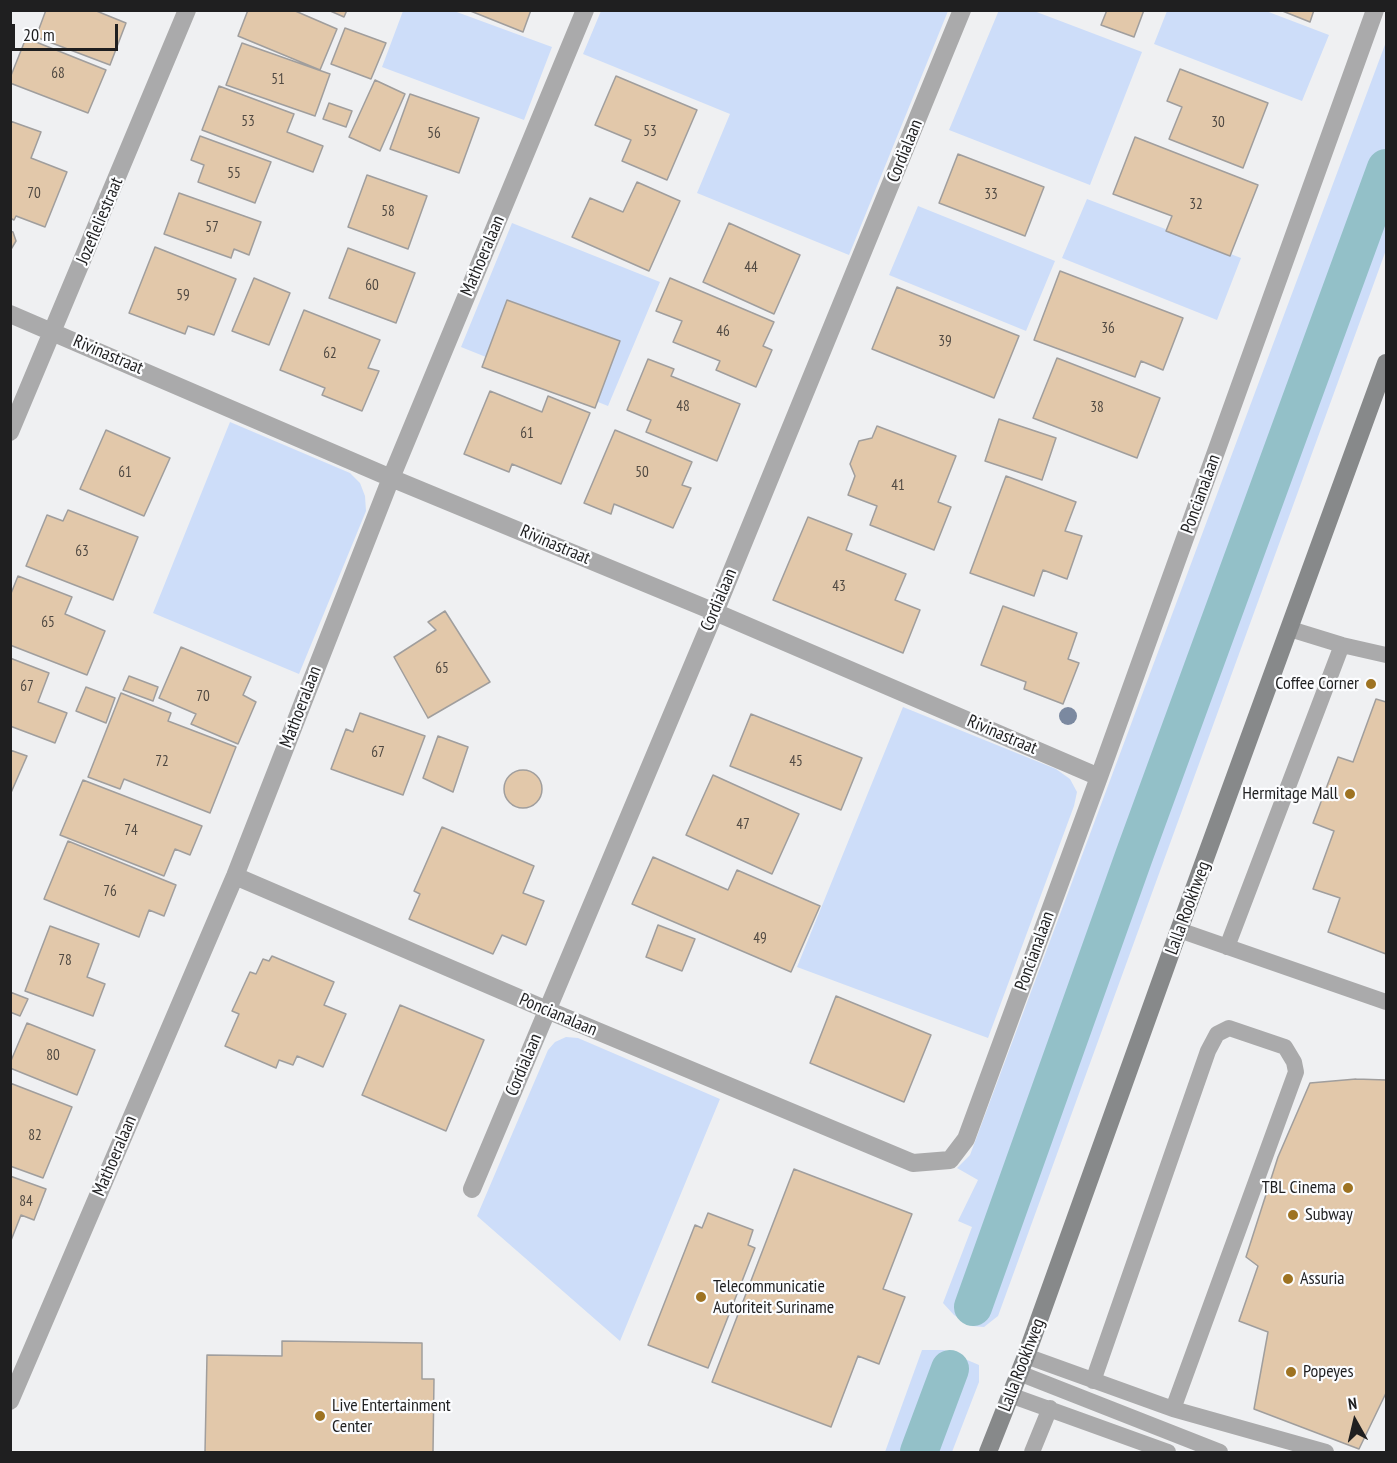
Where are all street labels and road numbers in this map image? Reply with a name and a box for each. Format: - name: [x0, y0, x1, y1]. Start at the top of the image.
- street label: Cordialaan: [883, 116, 927, 186]
- street label: Jozefleliestraat: [72, 174, 128, 268]
- street label: Mathoeralaan: [456, 212, 510, 300]
- street label: Rivinastraat: [70, 331, 146, 379]
- street label: Poncianalaan: [1177, 452, 1225, 536]
- street label: Rivinastraat: [517, 521, 593, 569]
- street label: Cordialaan: [696, 565, 742, 635]
- street label: Mathoeralaan: [276, 663, 326, 751]
- street label: Rivinastraat: [964, 711, 1040, 759]
- street label: Lalla Rookhweg: [1161, 858, 1215, 958]
- street label: Poncianalaan: [1011, 909, 1059, 993]
- street label: Poncianalaan: [516, 989, 600, 1041]
- street label: Cordialaan: [501, 1030, 547, 1100]
- street label: Mathoeralaan: [88, 1112, 142, 1200]
- street label: Lalla Rookhweg: [994, 1316, 1050, 1414]

